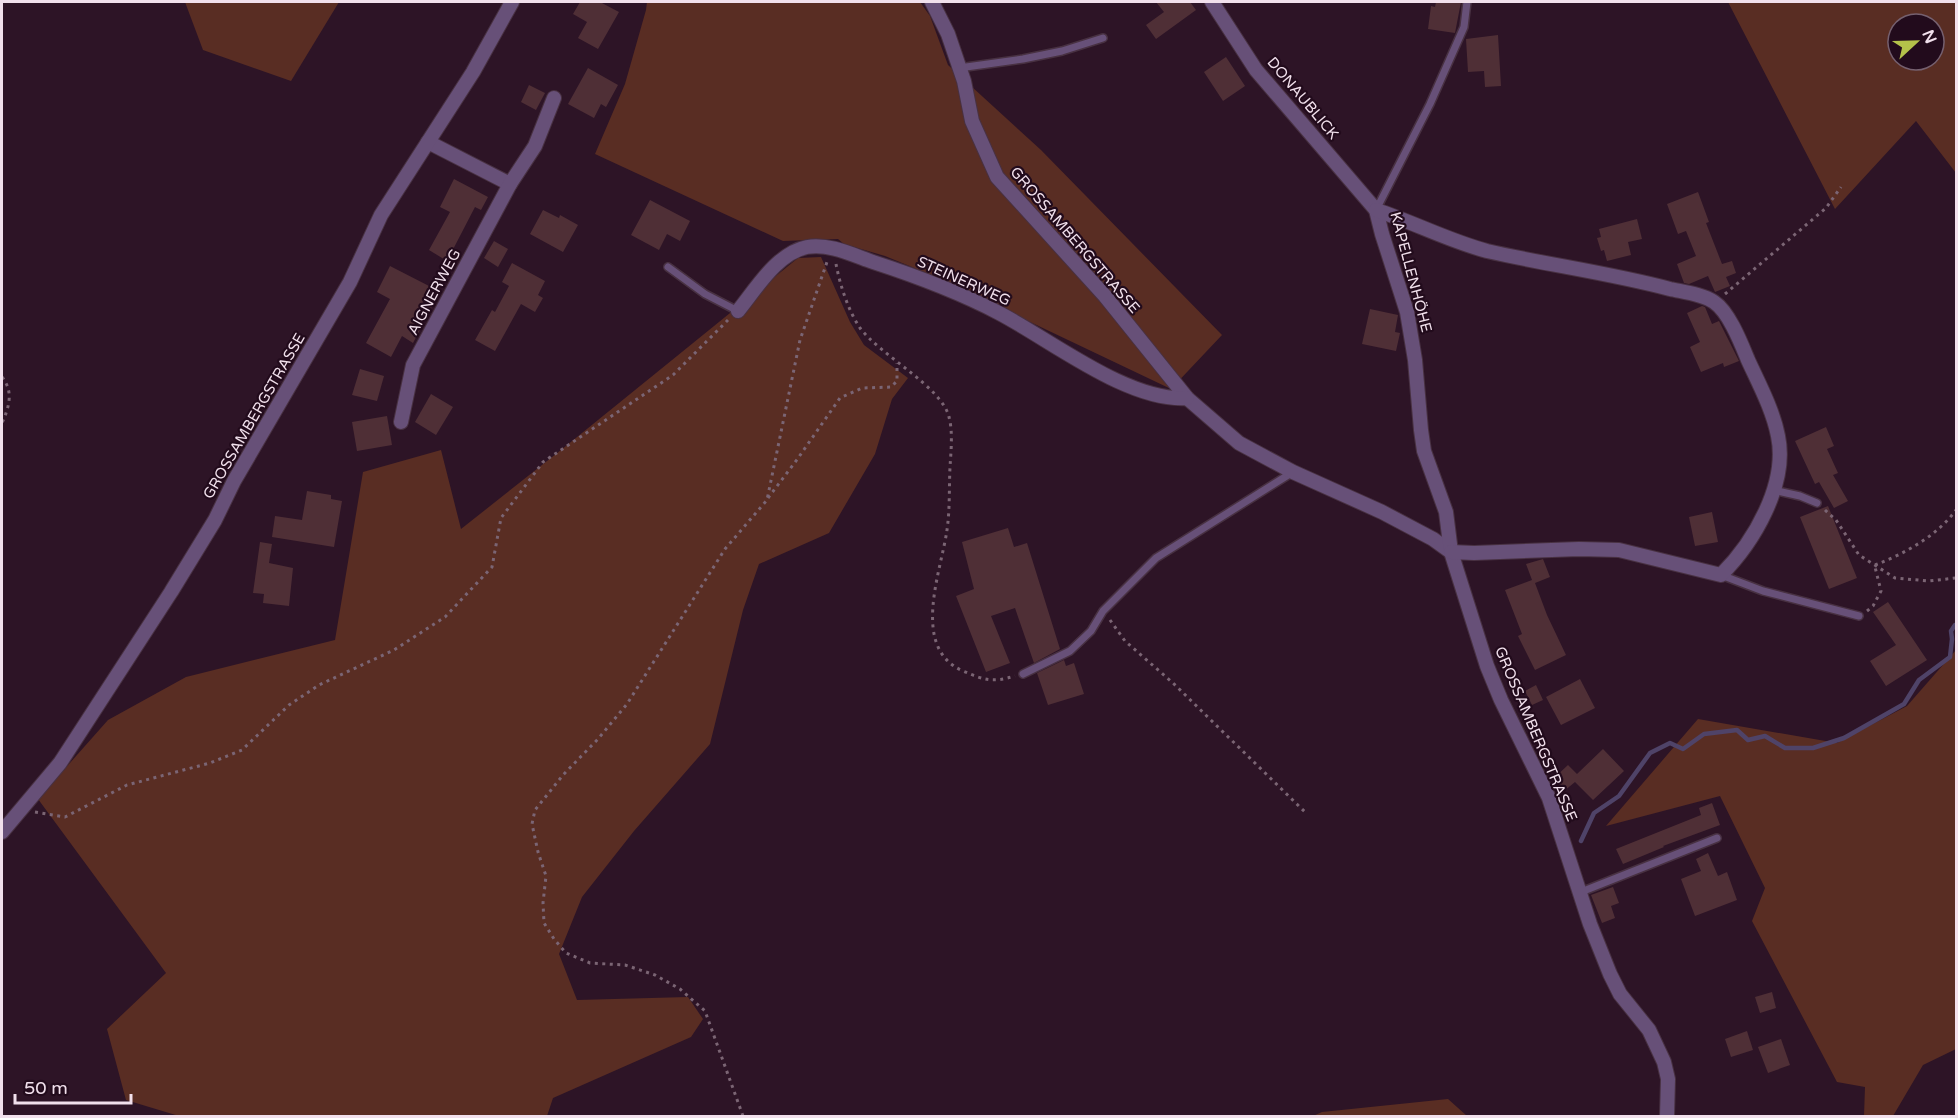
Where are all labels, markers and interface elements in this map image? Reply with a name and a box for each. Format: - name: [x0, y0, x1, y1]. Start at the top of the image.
- north arrow: [1886, 12, 1946, 72]
- text: N: [1917, 27, 1941, 46]
- street label: DONAUBLICK: [1263, 53, 1343, 143]
- street label: GROSSAMBERGSTRASSE: [1006, 163, 1144, 317]
- street label: KAPELLENHÖHE: [1386, 210, 1436, 334]
- street label: AIGNERWEG: [404, 246, 464, 338]
- street label: STEINERWEG: [915, 252, 1013, 310]
- street label: GROSSAMBERGSTRASSE: [199, 330, 309, 502]
- street label: GROSSAMBERGSTRASSE: [1491, 644, 1581, 824]
- scale bar: [15, 1067, 130, 1105]
- text: 50 m: [24, 1077, 68, 1099]

